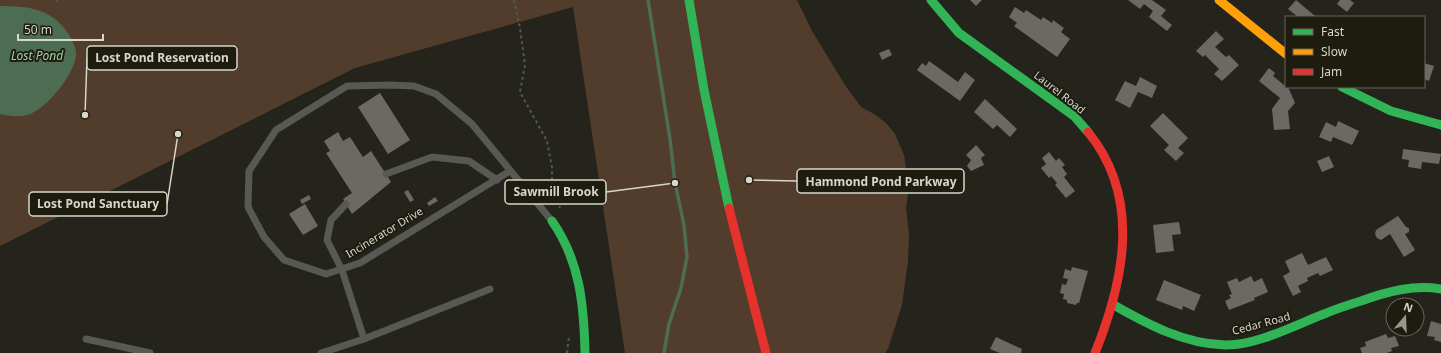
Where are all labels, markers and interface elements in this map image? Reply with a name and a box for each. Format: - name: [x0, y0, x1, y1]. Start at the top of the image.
- scale bar: [18, 16, 103, 42]
- legend: [1285, 16, 1425, 88]
- text: 50 m: [24, 21, 52, 38]
- text: Fast: [1321, 23, 1345, 40]
- text: Slow: [1321, 43, 1348, 60]
- callout: Lost Pond Reservation: [87, 46, 237, 70]
- water label: Lost Pond: [11, 47, 64, 64]
- text: Lost Pond Reservation: [95, 49, 229, 66]
- text: Jam: [1320, 63, 1342, 80]
- street label: Laurel Road: [1031, 67, 1089, 117]
- callout: Hammond Pond Parkway: [797, 169, 964, 193]
- text: Hammond Pond Parkway: [806, 173, 957, 190]
- callout: Sawmill Brook: [505, 180, 606, 204]
- text: Sawmill Brook: [513, 183, 599, 200]
- callout: Lost Pond Sanctuary: [29, 192, 167, 216]
- text: Lost Pond Sanctuary: [37, 195, 159, 212]
- street label: Incinerator Drive: [343, 203, 425, 261]
- north arrow: [1385, 297, 1425, 337]
- text: N: [1402, 299, 1415, 316]
- street label: Cedar Road: [1230, 308, 1292, 338]

